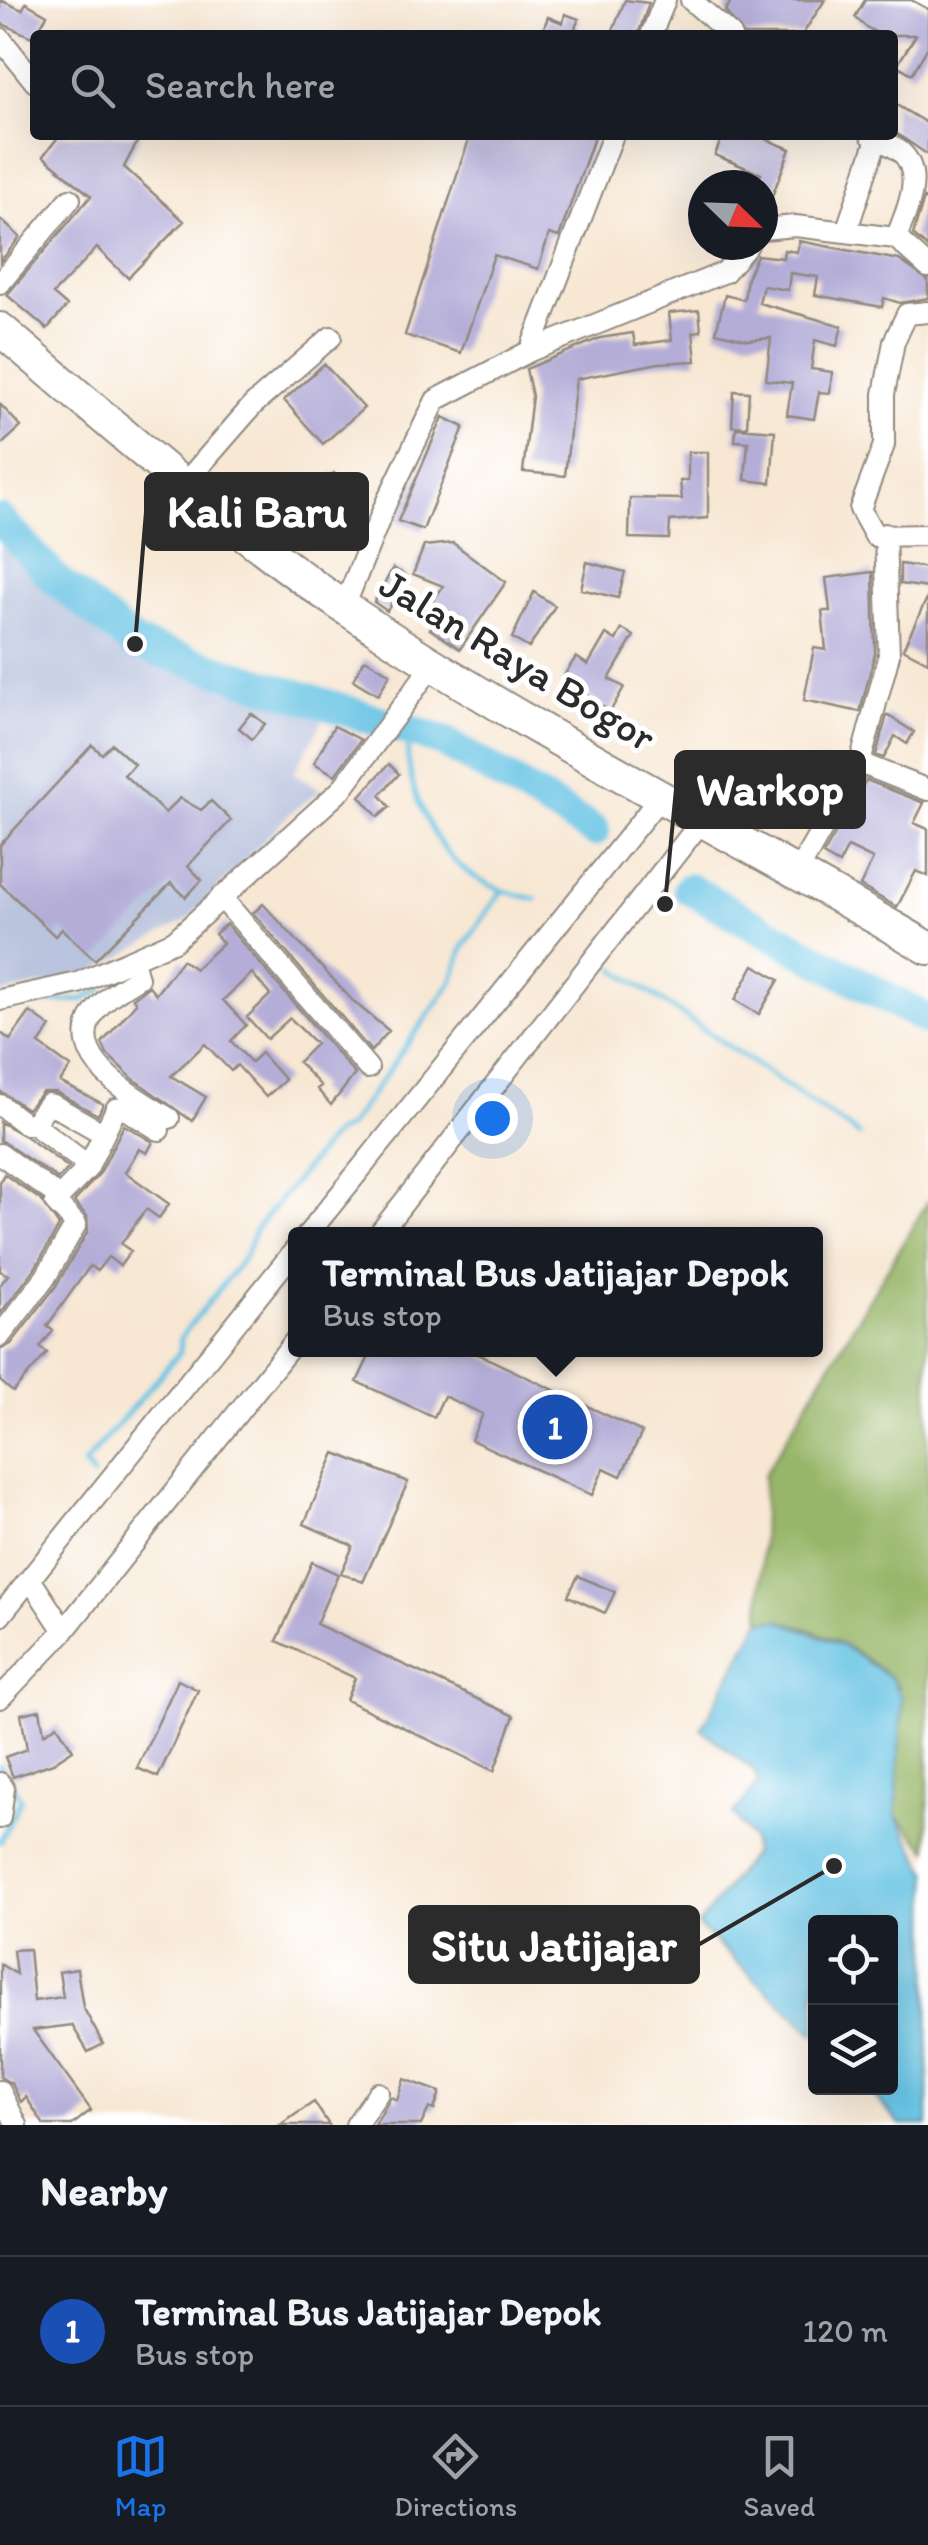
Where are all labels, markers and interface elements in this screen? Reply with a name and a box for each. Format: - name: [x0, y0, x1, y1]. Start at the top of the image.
- search box: [30, 30, 898, 140]
- icon: search: [65, 58, 120, 113]
- text: Search here: [145, 62, 336, 108]
- north arrow: [688, 170, 778, 260]
- callout: Kali Baru: [146, 474, 367, 549]
- text: Kali Baru: [167, 484, 347, 538]
- street label: Jalan Raya Bogor: [371, 558, 665, 762]
- callout: Warkop: [676, 752, 864, 827]
- text: Warkop: [696, 762, 844, 816]
- your location: [467, 1093, 518, 1144]
- popup: [288, 1227, 823, 1357]
- text: Terminal Bus Jatijajar Depok: [322, 1250, 789, 1296]
- text: Bus stop: [322, 1296, 442, 1334]
- pin: 1: [522, 1390, 588, 1464]
- callout: Situ Jatijajar: [410, 1907, 698, 1982]
- map controls: [808, 1915, 898, 2095]
- button: locate: [808, 1915, 898, 2005]
- text: Situ Jatijajar: [431, 1918, 678, 1972]
- button: layers: [808, 2005, 898, 2095]
- text: Nearby: [40, 2165, 167, 2216]
- text: Terminal Bus Jatijajar Depok: [135, 2289, 601, 2335]
- text: 1: [65, 2312, 80, 2350]
- text: 120 m: [802, 2312, 888, 2350]
- text: Bus stop: [135, 2335, 254, 2373]
- tab: Map: [113, 2429, 168, 2523]
- tab: Directions: [394, 2429, 517, 2523]
- tab: Saved: [743, 2429, 815, 2523]

